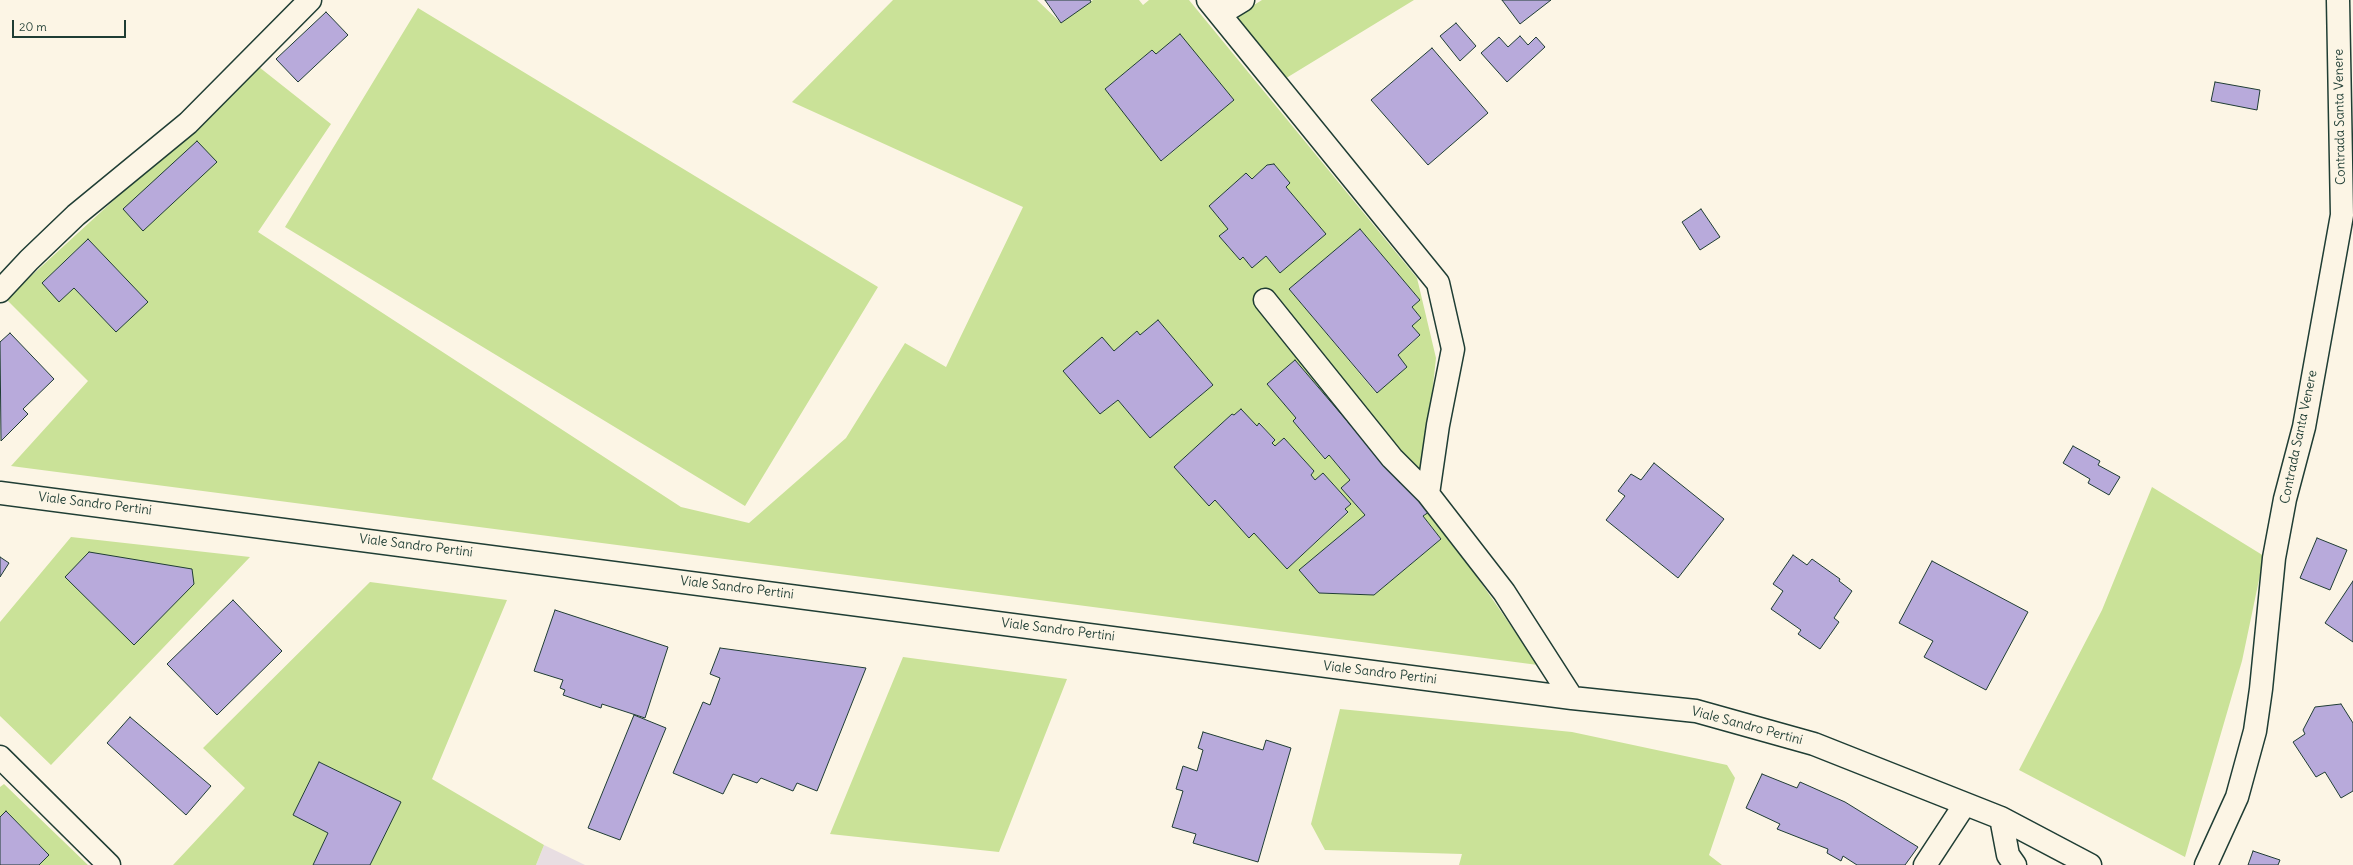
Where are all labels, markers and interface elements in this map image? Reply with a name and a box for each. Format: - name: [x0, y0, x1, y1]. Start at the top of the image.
- scale bar: [14, 12, 128, 38]
- text: 20 m: [19, 19, 47, 34]
- street label: Contrada Santa Venere: [2331, 49, 2349, 185]
- street label: Contrada Santa Venere: [2277, 369, 2321, 505]
- street label: Viale Sandro Pertini: [37, 489, 153, 519]
- street label: Viale Sandro Pertini: [358, 531, 474, 561]
- street label: Viale Sandro Pertini: [679, 573, 795, 603]
- street label: Viale Sandro Pertini: [1000, 615, 1116, 645]
- street label: Viale Sandro Pertini: [1322, 658, 1438, 688]
- street label: Viale Sandro Pertini: [1690, 704, 1804, 748]

